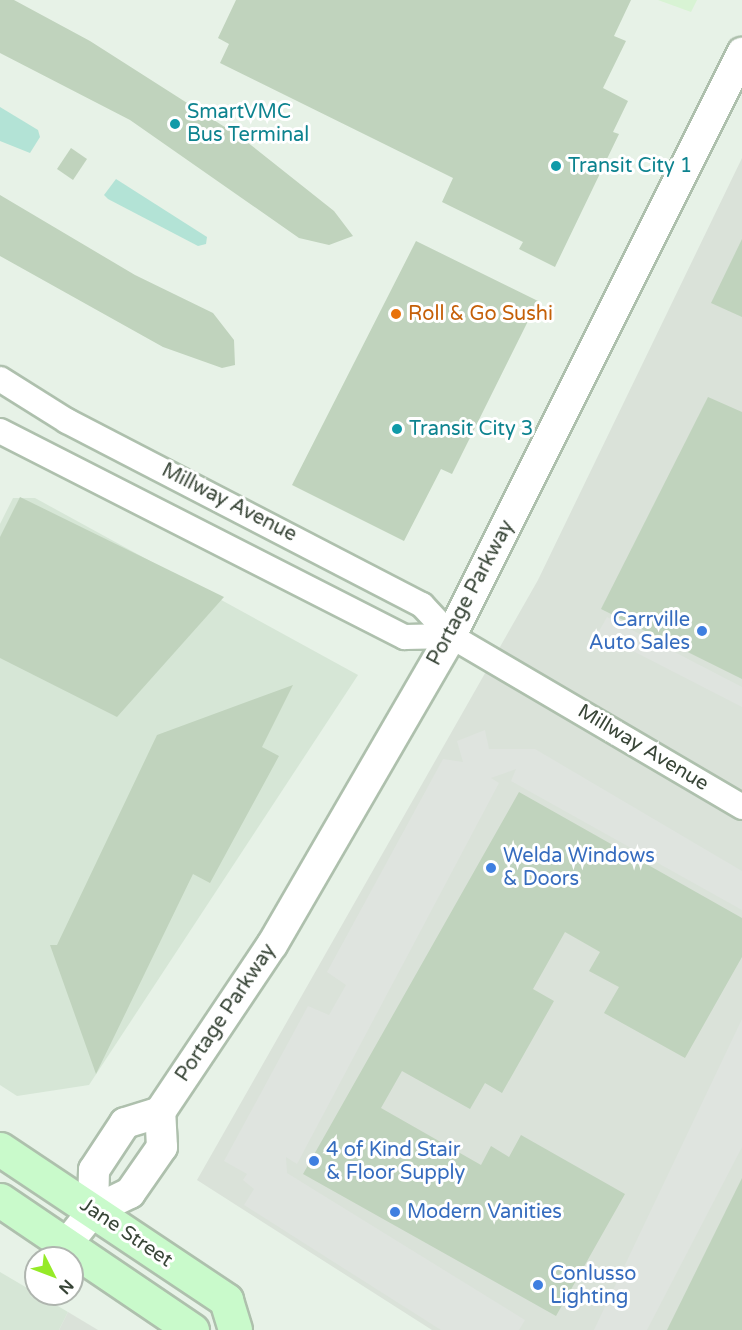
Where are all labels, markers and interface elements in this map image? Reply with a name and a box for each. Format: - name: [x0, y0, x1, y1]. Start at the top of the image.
- place label: SmartVMC Bus Terminal: [187, 100, 309, 147]
- marker: SmartVMC Bus Terminal: [168, 117, 182, 131]
- place label: Transit City 1: [568, 154, 692, 178]
- marker: Transit City 1: [549, 159, 563, 173]
- place label: Roll & Go Sushi: [408, 302, 553, 326]
- marker: Roll & Go Sushi: [389, 307, 403, 321]
- place label: Transit City 3: [409, 417, 533, 441]
- marker: Transit City 3: [390, 422, 404, 436]
- street label: Millway Avenue: [157, 459, 301, 547]
- street label: Portage Parkway: [423, 516, 519, 670]
- place label: Carrville Auto Sales: [589, 608, 690, 655]
- marker: Carrville Auto Sales: [695, 624, 709, 638]
- street label: Millway Avenue: [573, 700, 713, 796]
- place label: Welda Windows & Doors: [503, 844, 655, 891]
- marker: Welda Windows & Doors: [484, 861, 498, 875]
- street label: Portage Parkway: [171, 939, 281, 1087]
- place label: 4 of Kind Stair & Floor Supply: [326, 1138, 465, 1185]
- marker: 4 of Kind Stair & Floor Supply: [307, 1154, 321, 1168]
- street label: Jane Street: [75, 1193, 177, 1273]
- place label: Modern Vanities: [407, 1200, 562, 1224]
- marker: Modern Vanities: [388, 1205, 402, 1219]
- north arrow: [24, 1246, 84, 1306]
- place label: Conlusso Lighting: [550, 1262, 636, 1309]
- text: N: [54, 1275, 78, 1298]
- marker: Conlusso Lighting: [531, 1278, 545, 1292]

